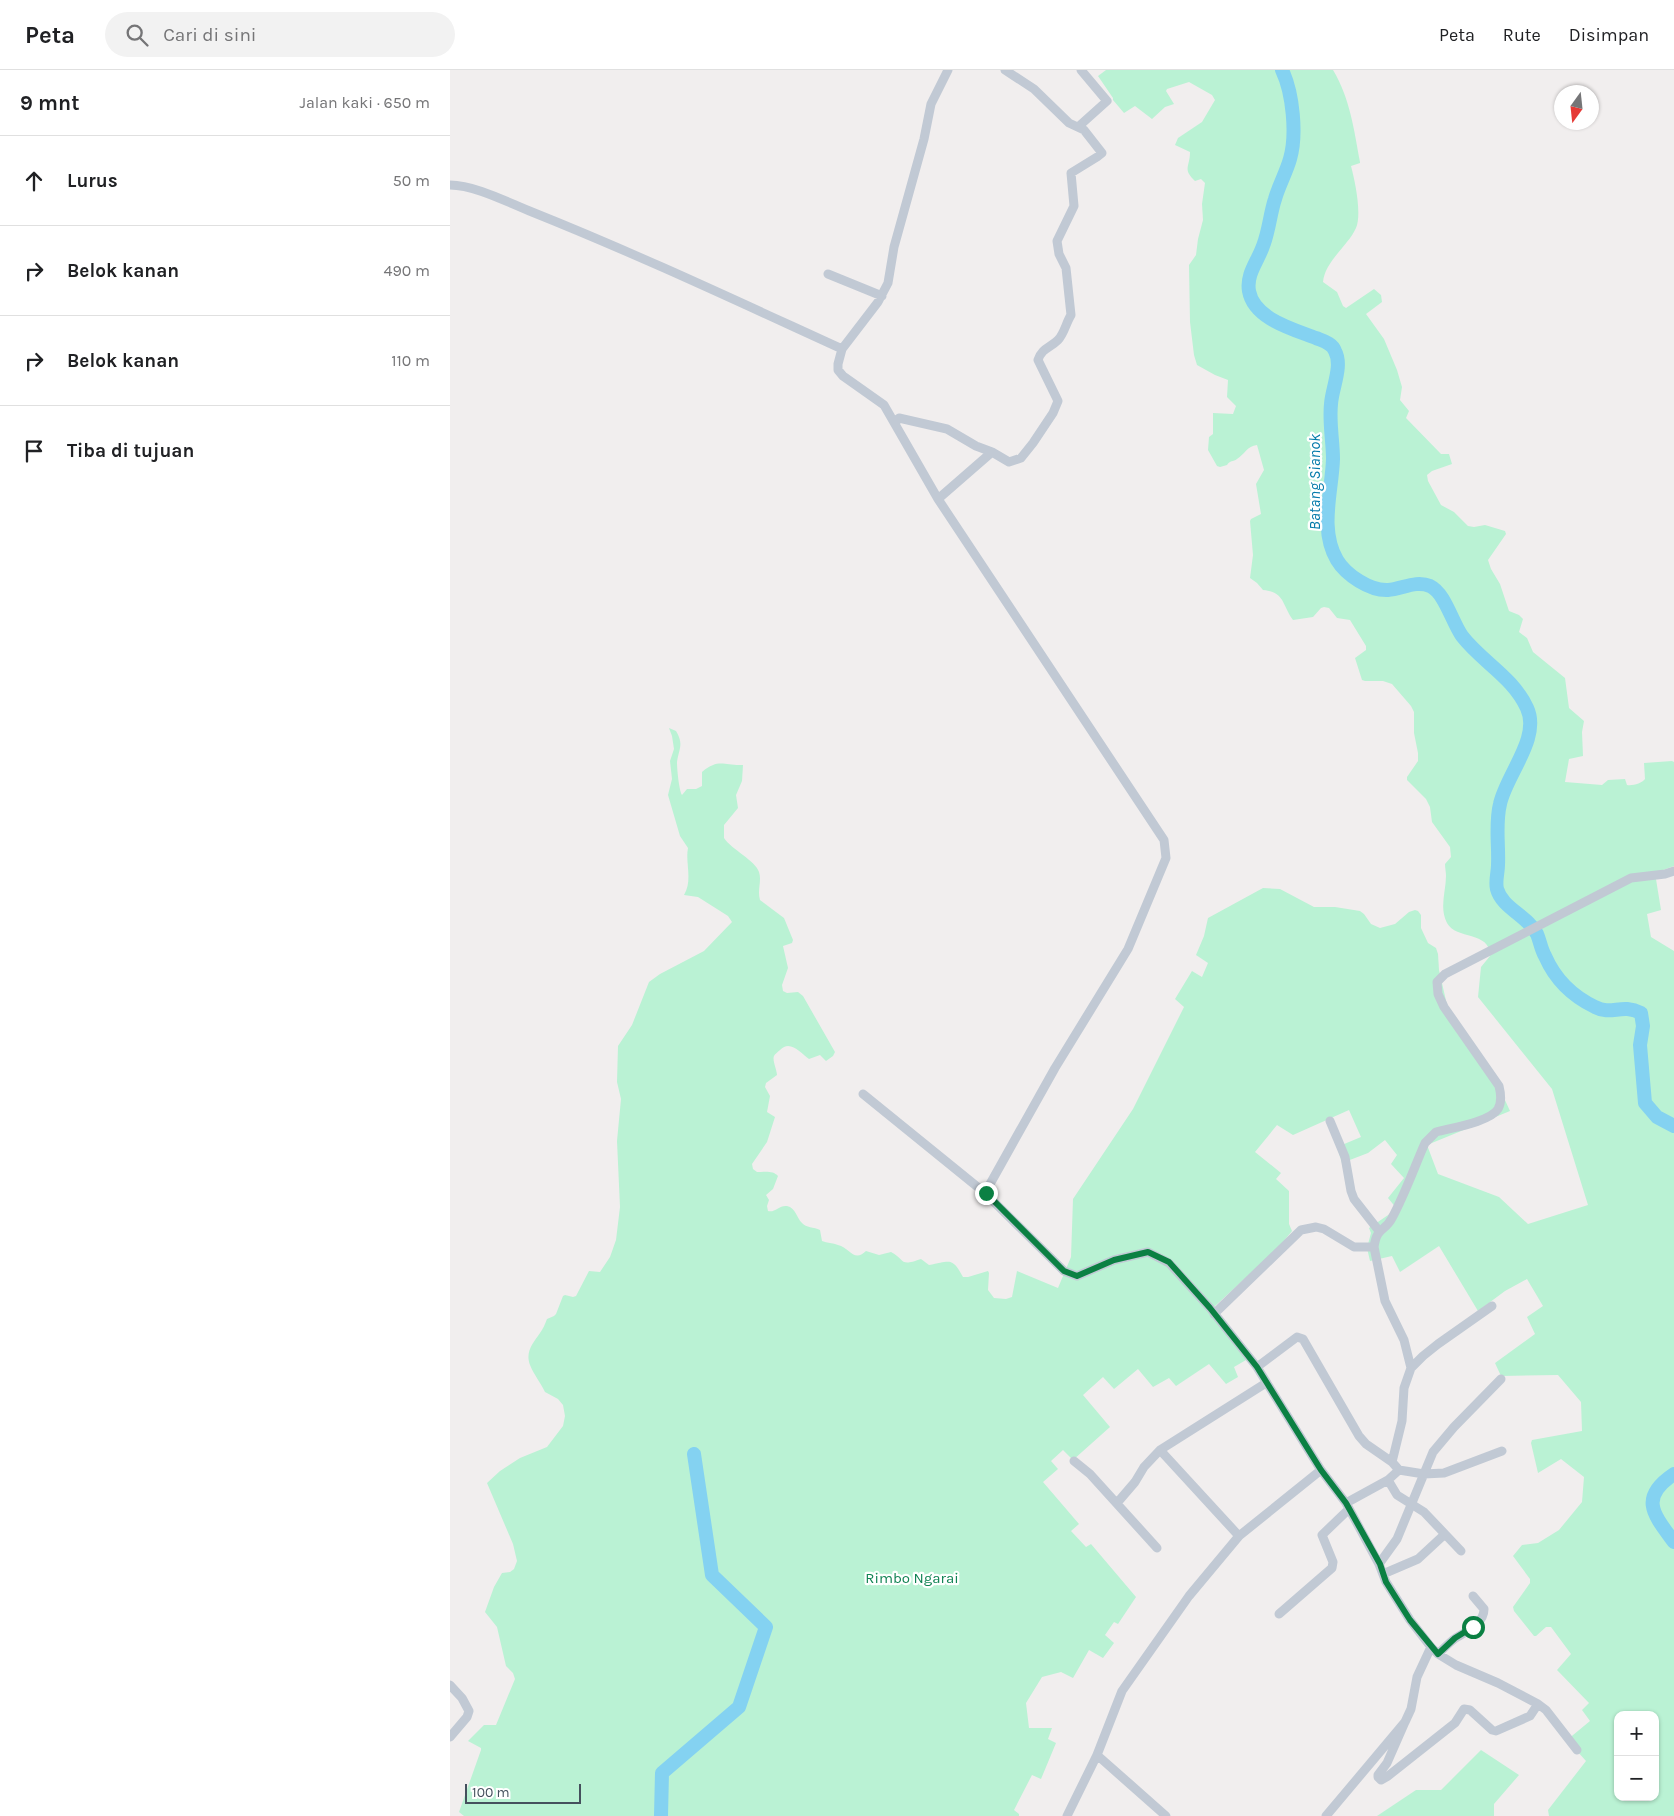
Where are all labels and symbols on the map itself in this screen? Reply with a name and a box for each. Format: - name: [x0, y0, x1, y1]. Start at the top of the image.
- north arrow: [1554, 85, 1599, 130]
- water label: Batang Sianok: [1305, 433, 1324, 530]
- route end: [975, 1182, 998, 1205]
- park label: Rimbo Ngarai: [865, 1569, 959, 1587]
- route start: [1462, 1616, 1485, 1639]
- scale bar: [465, 1781, 581, 1804]

